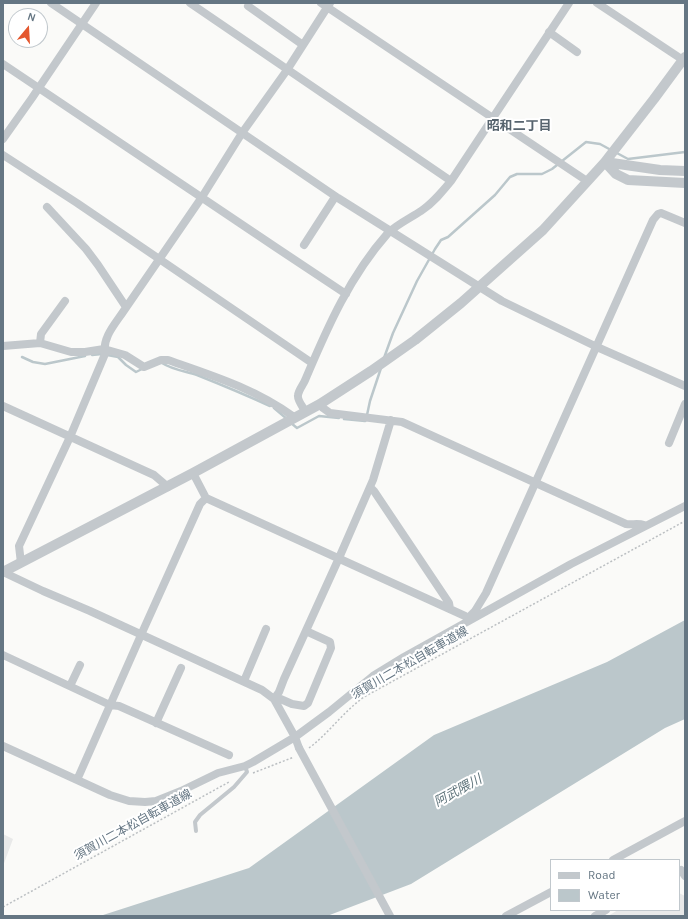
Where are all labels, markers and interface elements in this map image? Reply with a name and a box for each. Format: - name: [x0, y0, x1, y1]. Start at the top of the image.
- north arrow: [8, 8, 48, 48]
- text: N: [26, 10, 37, 24]
- district label: 昭和二丁目: [487, 118, 551, 134]
- street label: 須賀川二本松自転車道線: [349, 624, 471, 702]
- water label: 阿武隈川: [431, 772, 485, 810]
- street label: 須賀川二本松自転車道線: [72, 787, 194, 863]
- legend: [550, 859, 680, 911]
- text: Road: [588, 868, 616, 882]
- text: Water: [588, 888, 620, 902]

